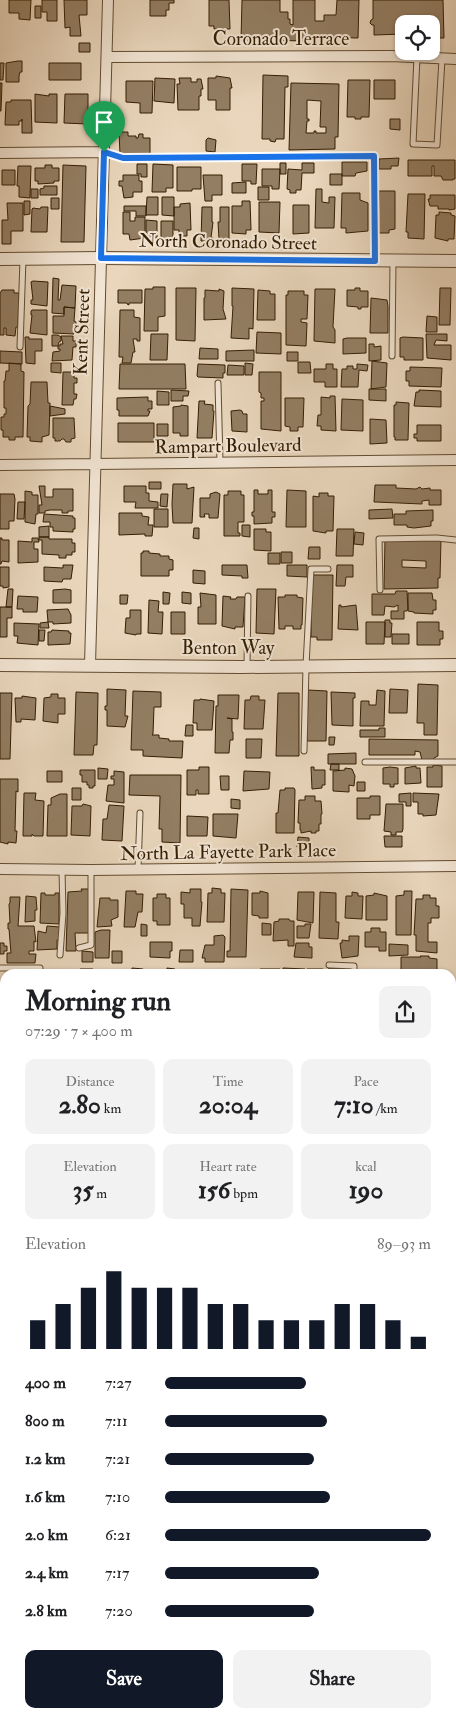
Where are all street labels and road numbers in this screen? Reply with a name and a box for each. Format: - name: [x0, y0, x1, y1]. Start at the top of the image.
- street label: Coronado Terrace: [213, 27, 349, 51]
- street label: North Coronado Street: [139, 228, 317, 256]
- street label: Kent Street: [68, 288, 96, 376]
- street label: Rampart Boulevard: [154, 433, 302, 460]
- street label: Benton Way: [182, 636, 275, 660]
- street label: North La Fayette Park Place: [120, 838, 336, 866]

